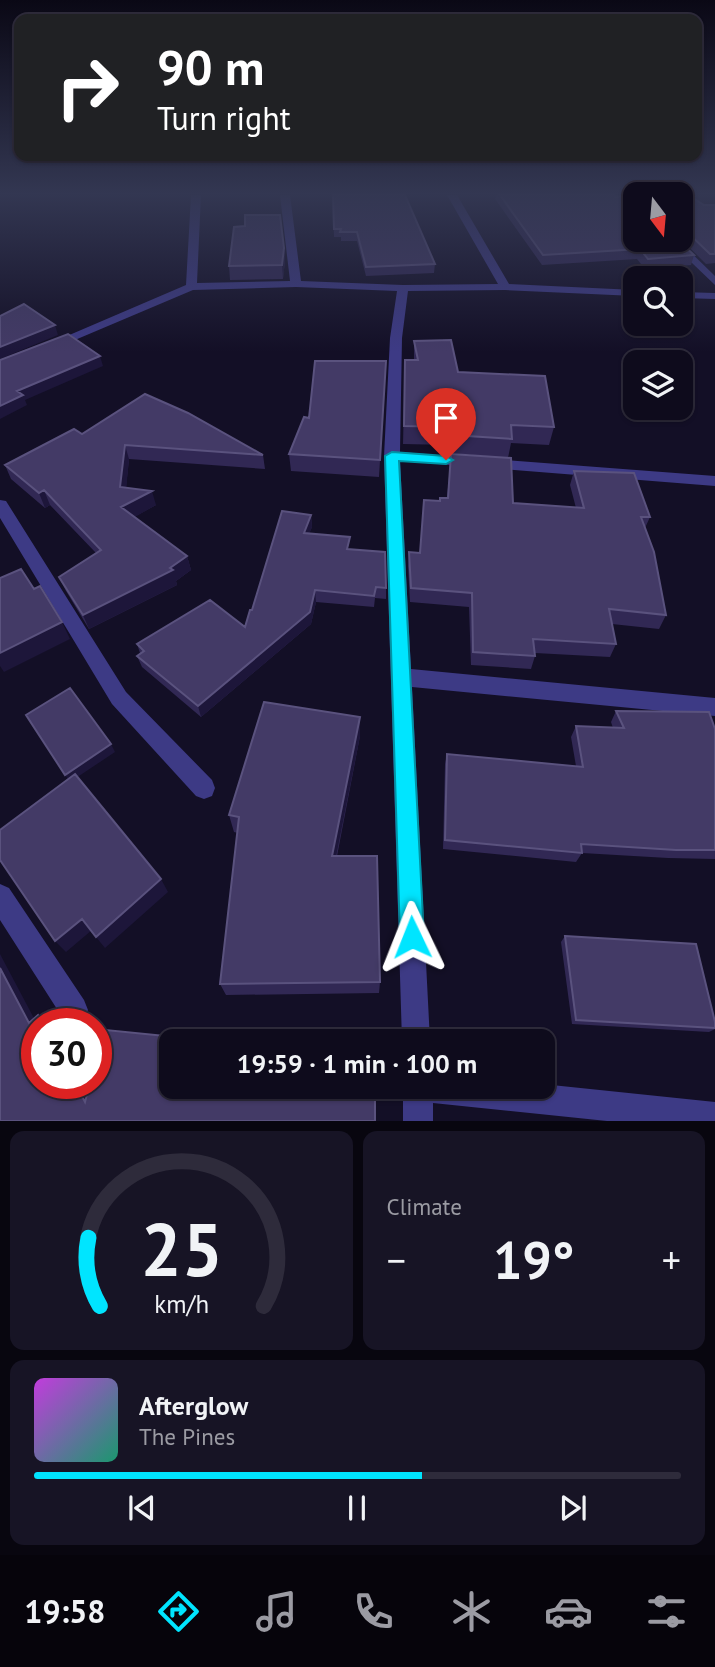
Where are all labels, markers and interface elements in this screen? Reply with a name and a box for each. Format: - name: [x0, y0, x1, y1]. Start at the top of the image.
- text: 90 m: [157, 35, 264, 99]
- icon: right: [42, 42, 133, 133]
- text: Turn right: [157, 97, 291, 139]
- north arrow: [623, 182, 693, 252]
- map controls: [623, 182, 693, 420]
- button: search: [623, 266, 693, 336]
- button: layers: [623, 350, 693, 420]
- pin: [416, 388, 476, 460]
- icon: arrive: [427, 399, 465, 437]
- position arrow: [375, 900, 449, 974]
- speed limit sign: 30: [21, 1008, 112, 1099]
- text: 19:59 · 1 min · 100 m: [237, 1047, 477, 1080]
- text: Climate: [387, 1192, 462, 1221]
- text: 25: [140, 1203, 223, 1297]
- text: 19°: [493, 1226, 575, 1293]
- text: −: [387, 1235, 406, 1284]
- text: +: [662, 1235, 681, 1284]
- text: km/h: [154, 1288, 209, 1320]
- text: Afterglow: [139, 1389, 248, 1422]
- text: The Pines: [139, 1422, 235, 1451]
- icon: previous: [123, 1489, 161, 1527]
- icon: pause: [338, 1489, 376, 1527]
- icon: next: [554, 1489, 592, 1527]
- icon: directions: [154, 1587, 203, 1636]
- icon: music: [252, 1587, 301, 1636]
- icon: phone: [349, 1587, 398, 1636]
- icon: climate: [447, 1587, 496, 1636]
- icon: car: [544, 1587, 593, 1636]
- icon: filters: [642, 1587, 691, 1636]
- text: 19:58: [24, 1590, 105, 1632]

